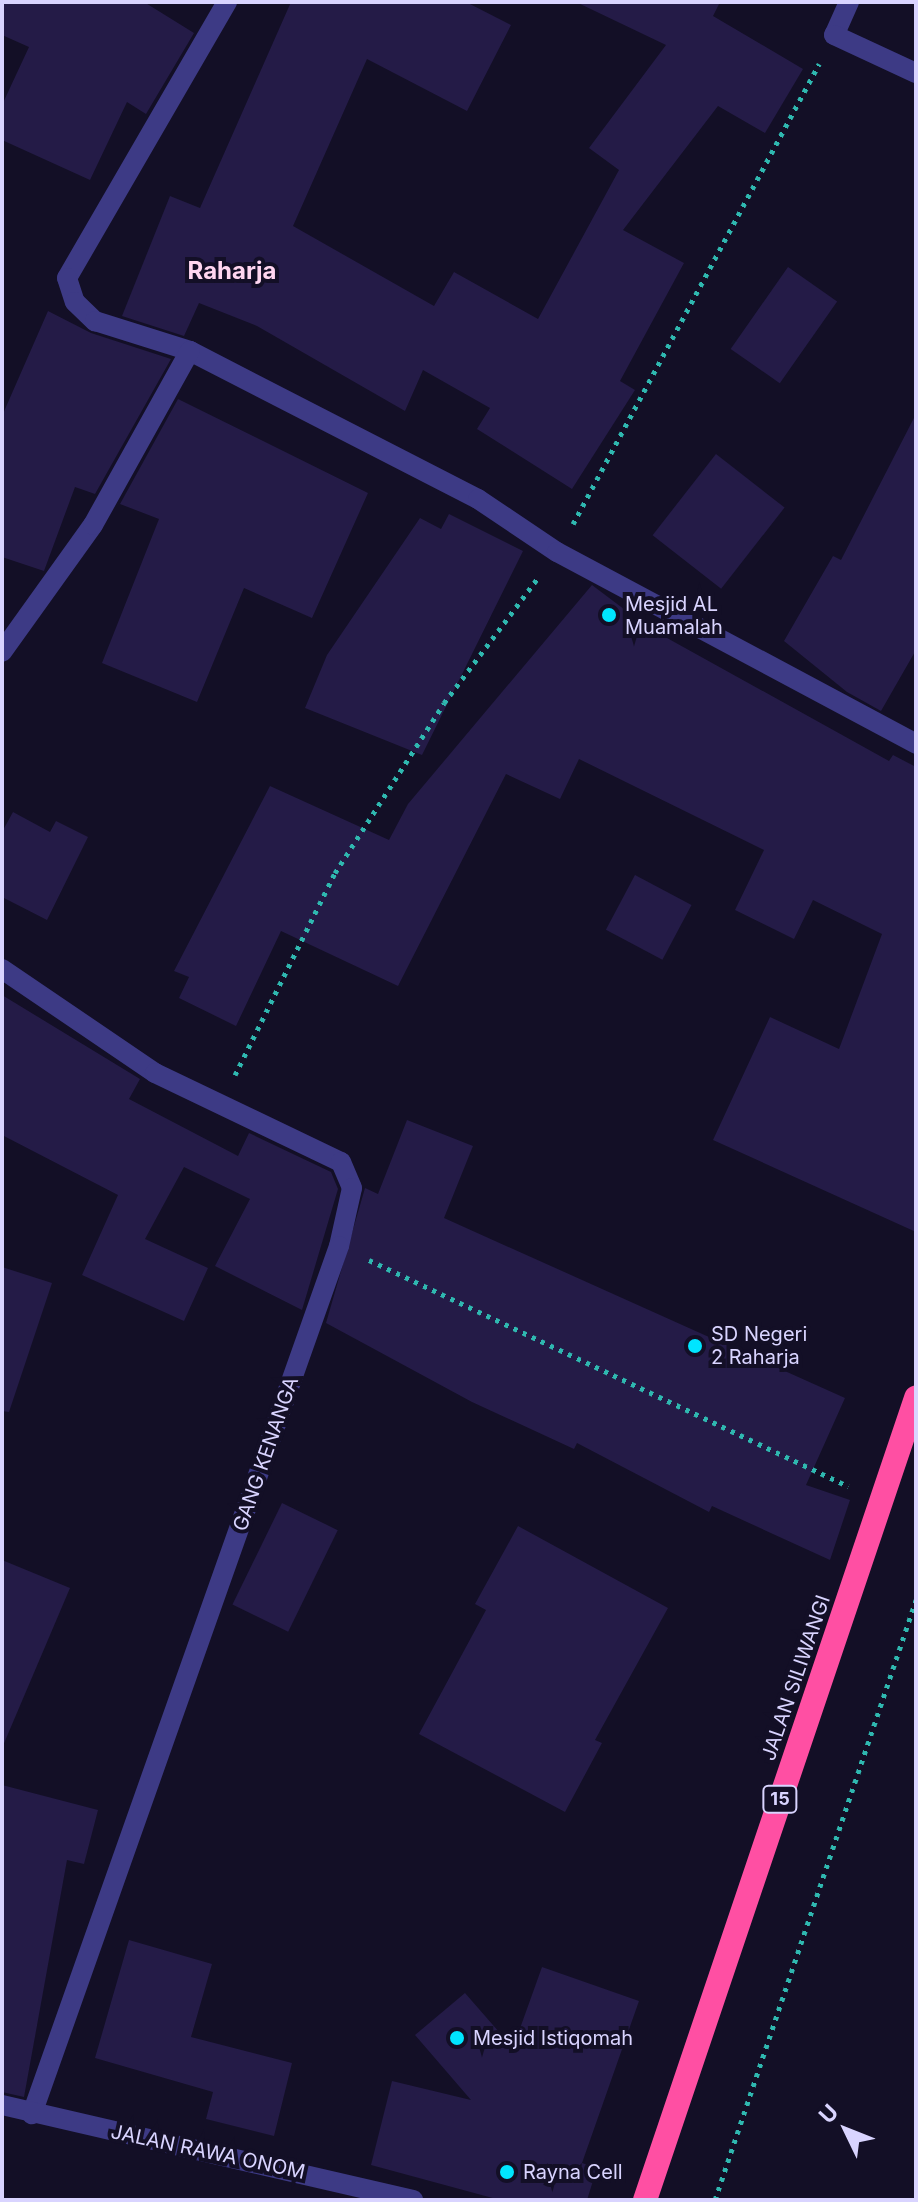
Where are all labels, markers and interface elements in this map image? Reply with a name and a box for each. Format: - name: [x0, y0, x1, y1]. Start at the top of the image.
- district label: Raharja: [187, 257, 277, 285]
- place label: Mesjid AL Muamalah: [625, 592, 723, 639]
- marker: Mesjid AL Muamalah: [600, 606, 618, 624]
- place label: SD Negeri 2 Raharja: [711, 1322, 807, 1369]
- marker: SD Negeri 2 Raharja: [686, 1337, 704, 1355]
- street label: GANG KENANGA: [228, 1374, 304, 1534]
- street label: JALAN SILIWANGI: [756, 1592, 836, 1764]
- road number: 15: [762, 1785, 798, 1813]
- place label: Mesjid Istiqomah: [473, 2026, 633, 2050]
- marker: Mesjid Istiqomah: [448, 2029, 466, 2047]
- north arrow: [806, 2090, 886, 2170]
- text: U: [813, 2099, 843, 2128]
- street label: JALAN RAWA ONOM: [109, 2120, 307, 2184]
- place label: Rayna Cell: [523, 2160, 623, 2184]
- marker: Rayna Cell: [498, 2163, 516, 2181]

